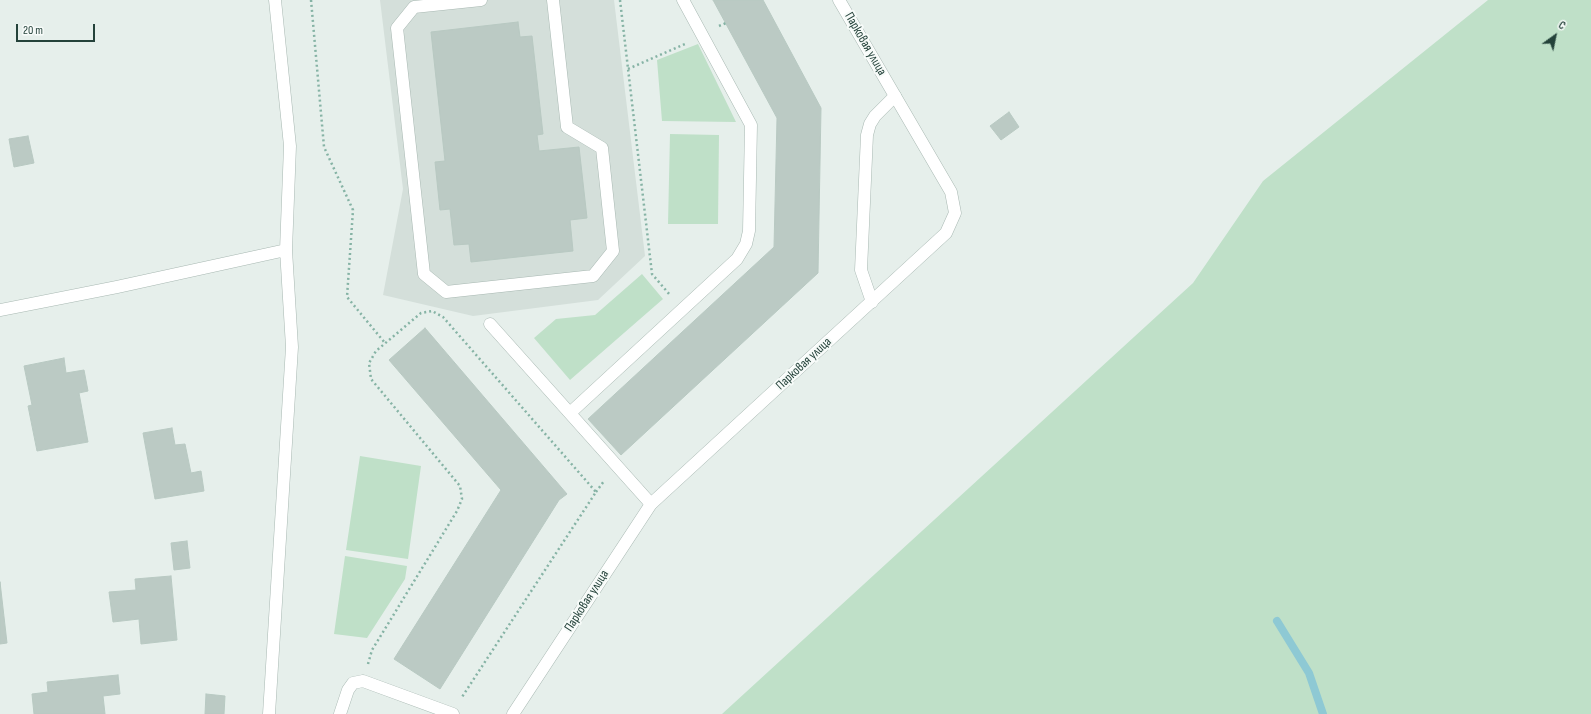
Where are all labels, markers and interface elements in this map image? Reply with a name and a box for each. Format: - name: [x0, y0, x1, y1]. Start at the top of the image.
- street label: Парковая улица: [841, 10, 889, 78]
- scale bar: [18, 16, 97, 42]
- north arrow: [1535, 16, 1575, 56]
- text: С: [1556, 19, 1568, 33]
- text: 20 m: [23, 23, 43, 38]
- street label: Парковая улица: [773, 334, 835, 394]
- street label: Парковая улица: [561, 567, 613, 635]

